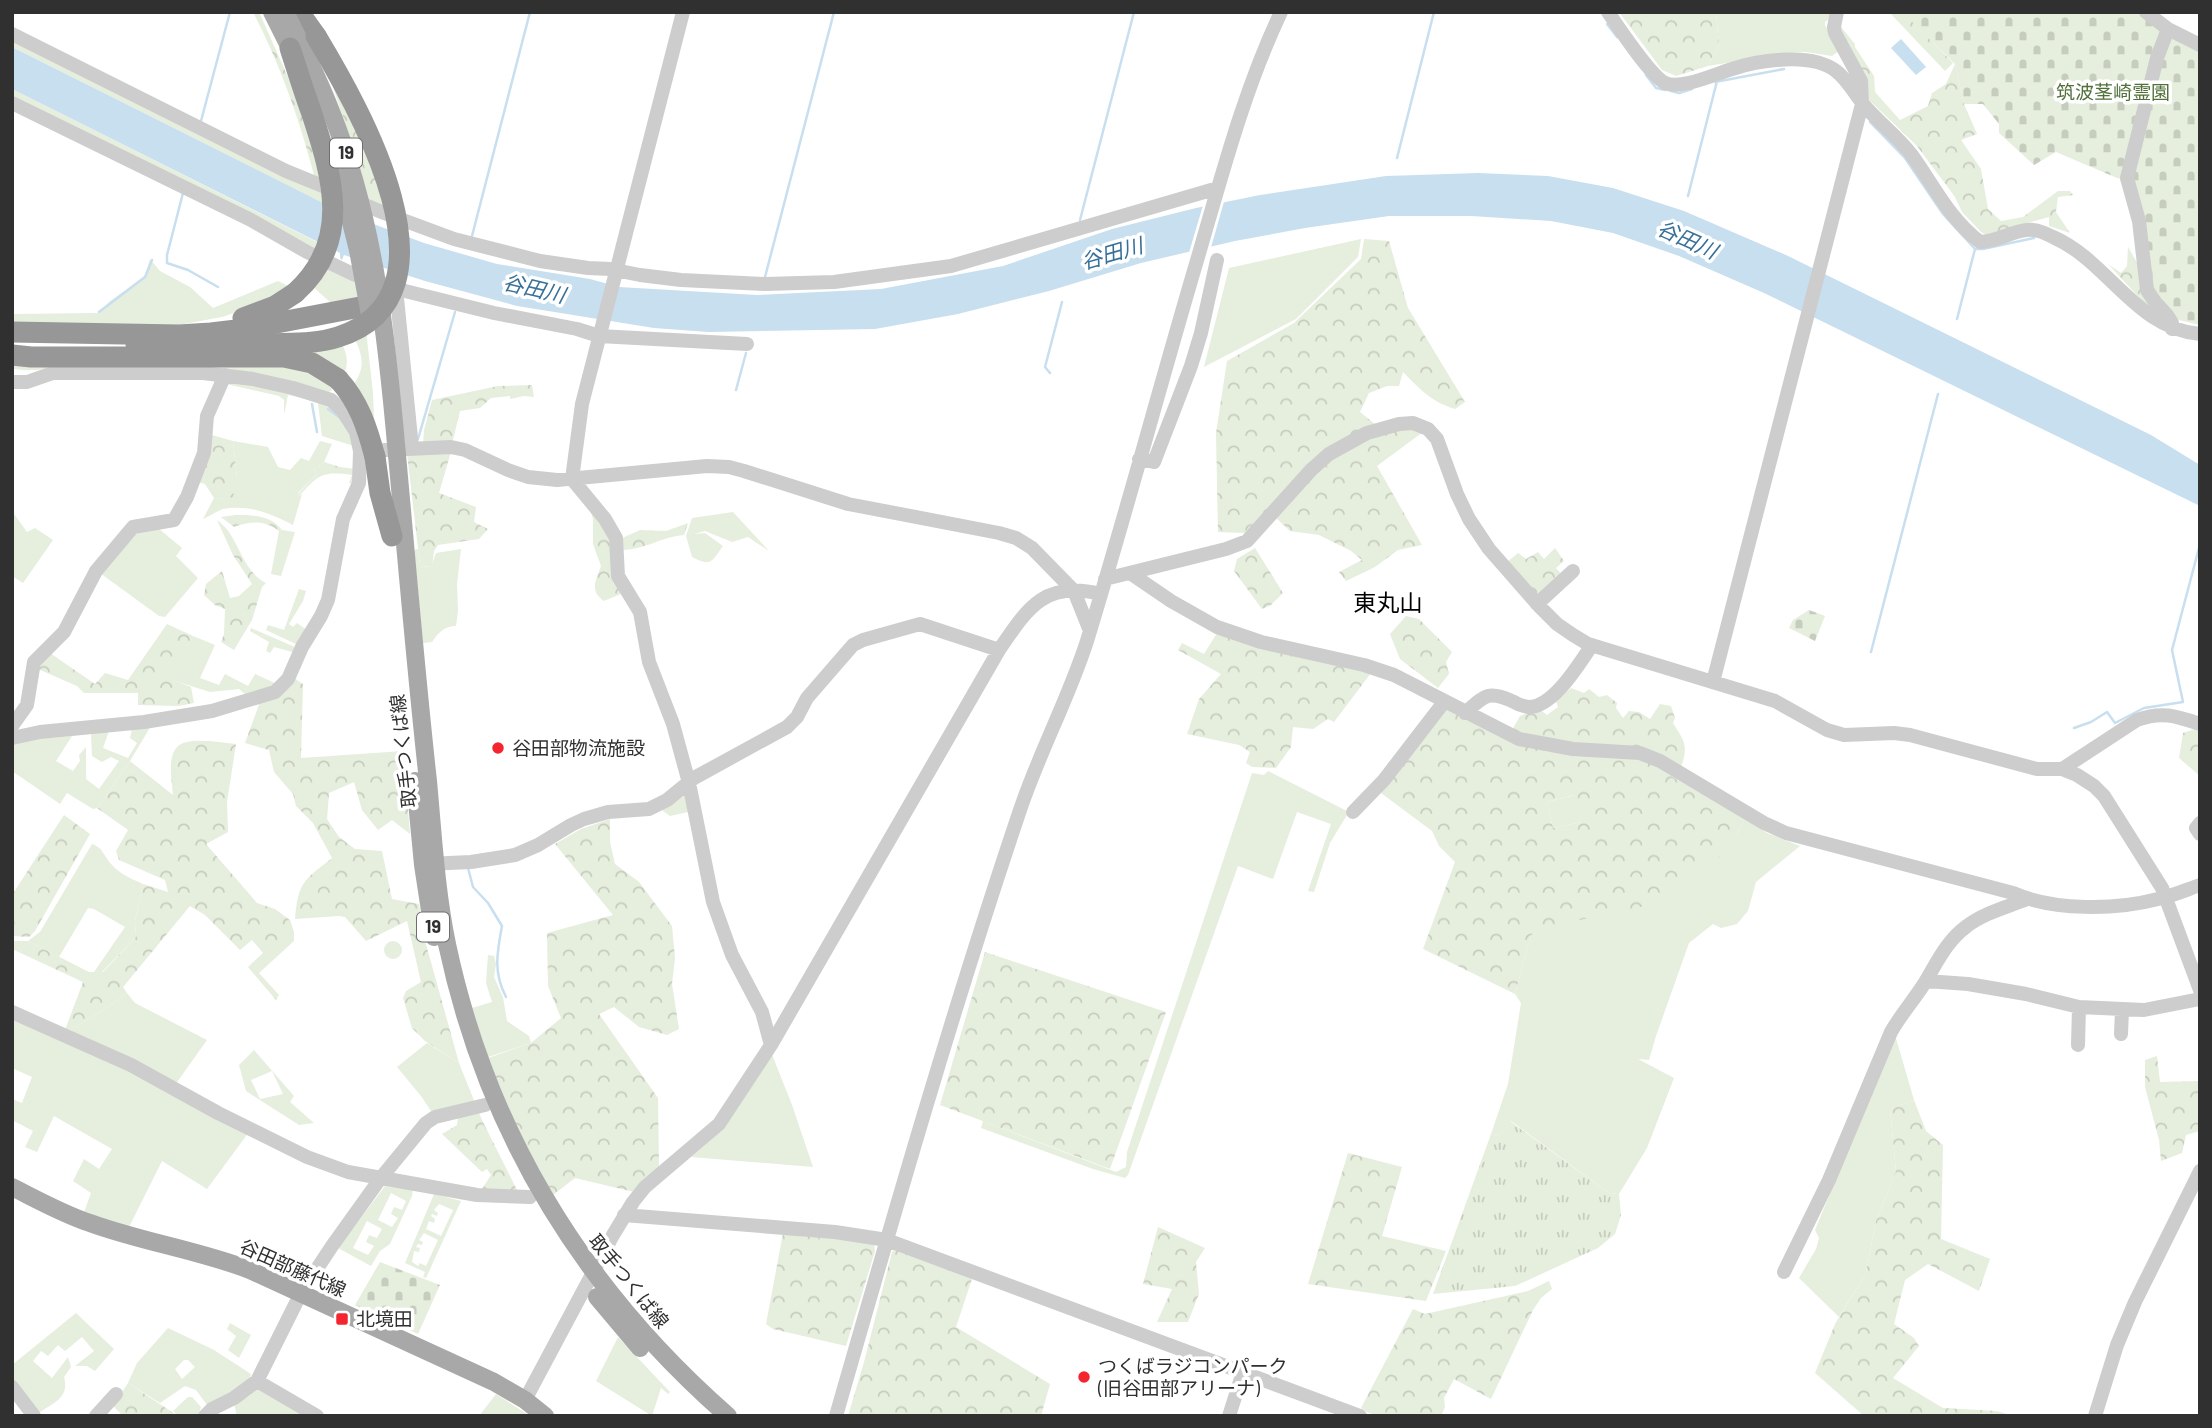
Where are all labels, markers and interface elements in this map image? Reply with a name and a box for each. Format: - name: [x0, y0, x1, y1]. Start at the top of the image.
- park label: 筑波茎崎霊園: [2056, 80, 2170, 103]
- road number: 19: [330, 138, 362, 168]
- water label: 谷田川: [1654, 214, 1723, 264]
- water label: 谷田川: [1078, 231, 1147, 273]
- water label: 谷田川: [501, 268, 570, 307]
- district label: 東丸山: [1354, 588, 1423, 616]
- street label: 取手つくば線: [385, 693, 420, 809]
- place label: 谷田部物流施設: [512, 736, 645, 759]
- marker: 谷田部物流施設: [490, 740, 506, 756]
- road number: 19: [417, 912, 449, 942]
- street label: 取手つくば線: [585, 1229, 674, 1332]
- street label: 谷田部藤代線: [236, 1234, 350, 1301]
- place label: 北境田: [356, 1307, 413, 1330]
- marker: 北境田: [334, 1311, 350, 1327]
- place label: つくばラジコンパーク (旧谷田部アリーナ): [1097, 1354, 1288, 1399]
- marker: つくばラジコンパーク (旧谷田部アリーナ): [1076, 1369, 1092, 1385]

